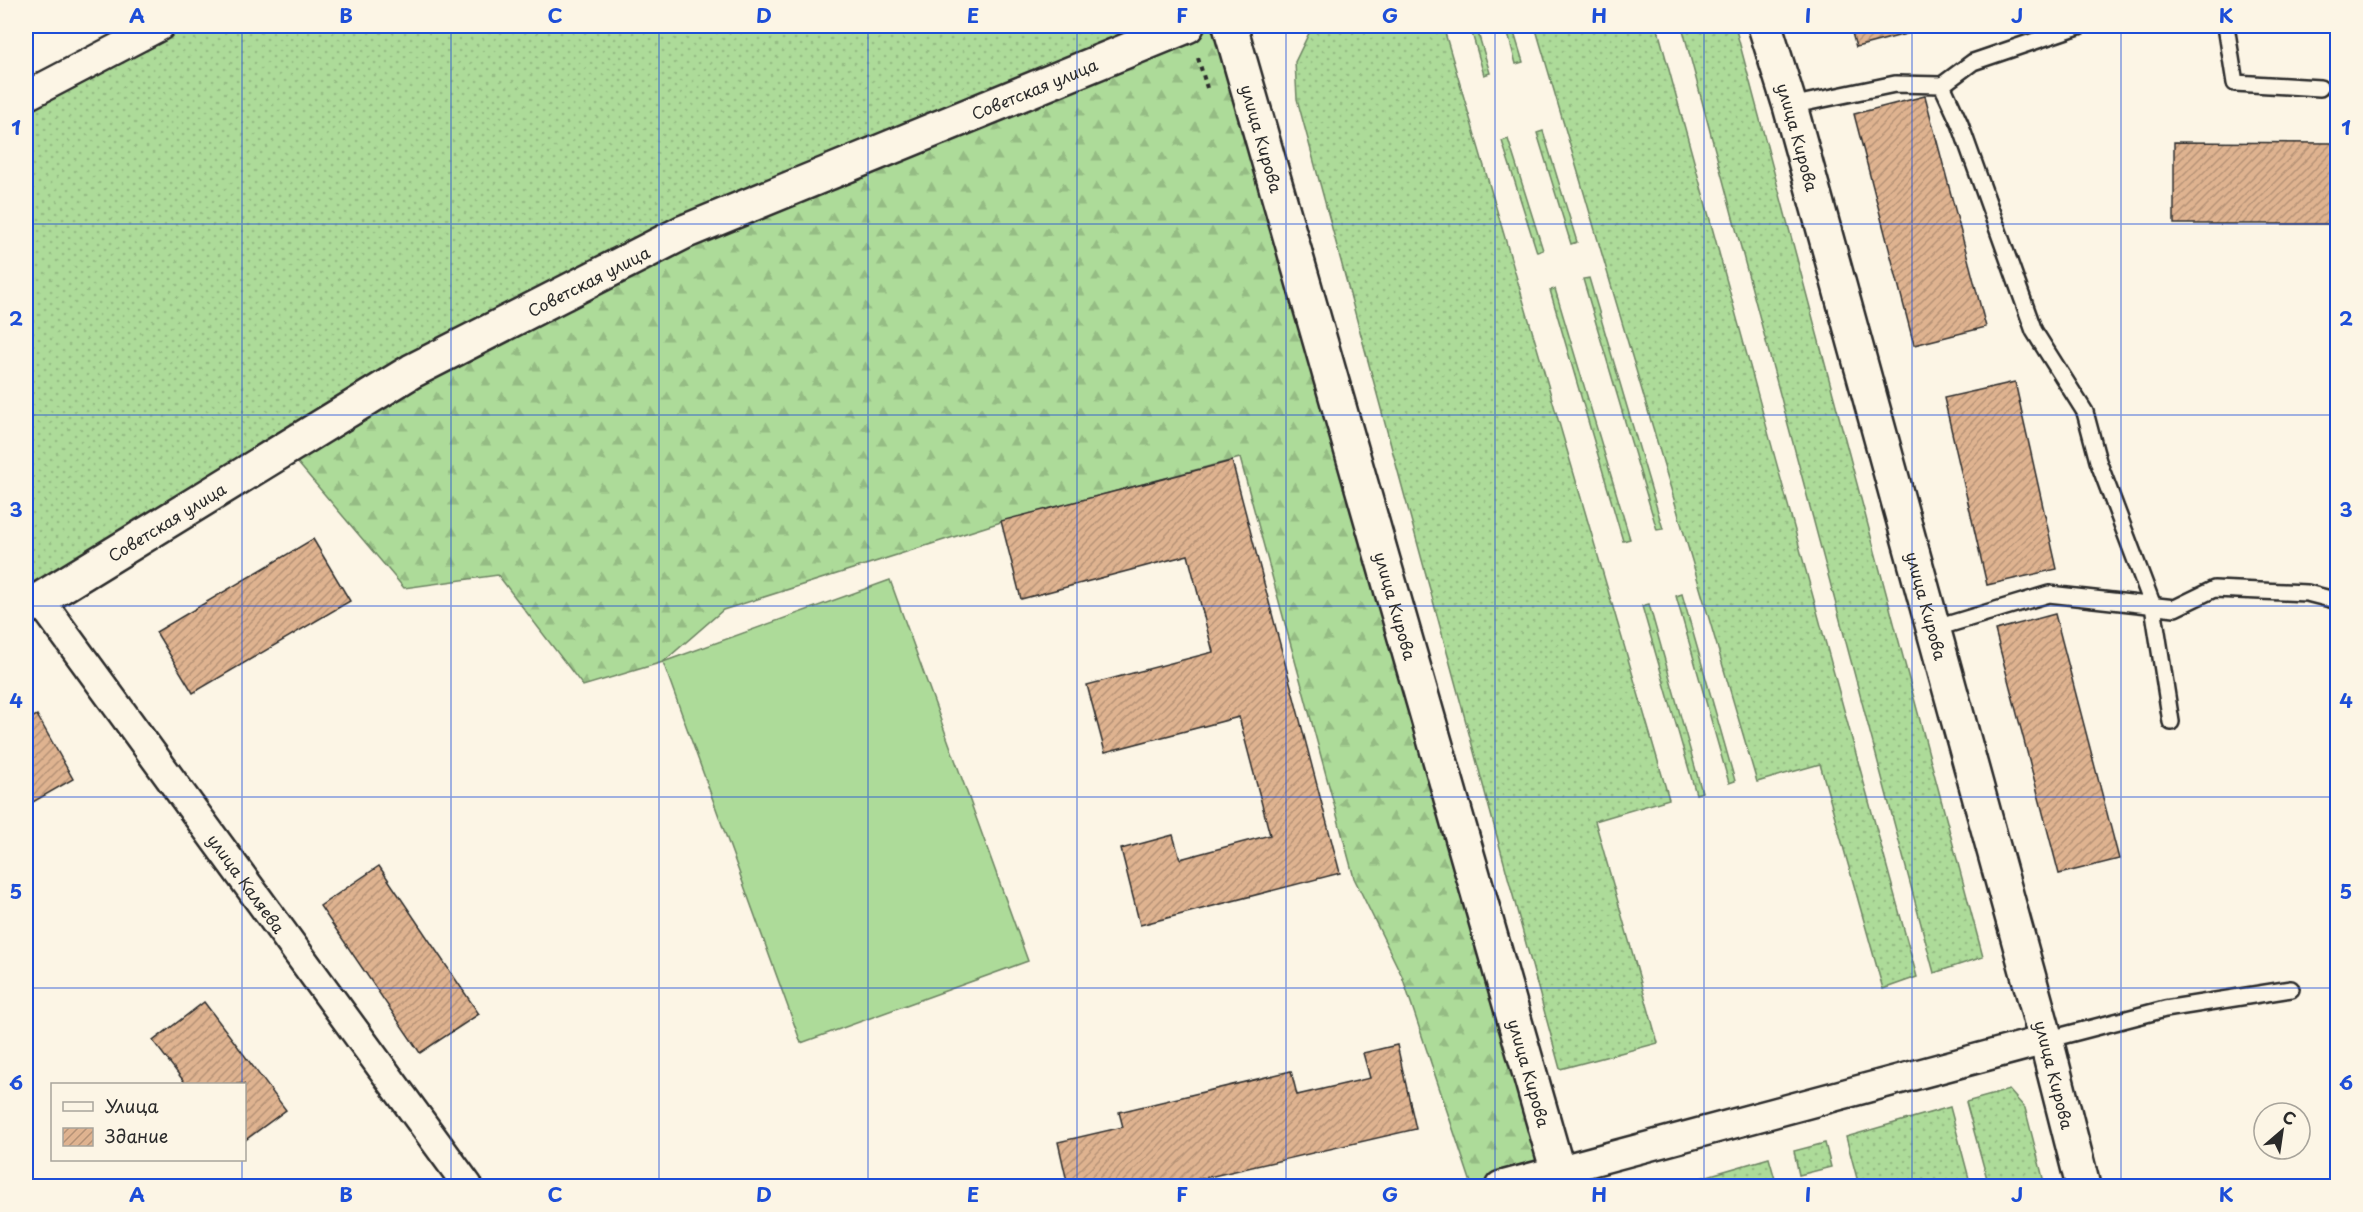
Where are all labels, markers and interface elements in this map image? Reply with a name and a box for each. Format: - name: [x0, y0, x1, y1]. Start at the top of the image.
- text: A: [129, 0, 145, 30]
- text: B: [339, 0, 353, 30]
- text: C: [547, 0, 563, 30]
- text: D: [756, 0, 772, 30]
- text: E: [967, 0, 979, 30]
- text: F: [1176, 0, 1188, 30]
- text: G: [1382, 0, 1398, 30]
- text: H: [1591, 0, 1607, 30]
- text: I: [1805, 0, 1811, 30]
- text: J: [2011, 0, 2023, 30]
- text: K: [2219, 0, 2234, 30]
- street label: Советская улица: [968, 52, 1101, 125]
- street label: улица Кирова: [1772, 80, 1825, 194]
- street label: улица Кирова: [1235, 82, 1289, 195]
- text: 1: [11, 112, 21, 142]
- text: 1: [2341, 112, 2351, 142]
- street label: Советская улица: [523, 240, 654, 322]
- text: 2: [9, 303, 23, 333]
- text: 2: [2339, 303, 2353, 333]
- street label: Советская улица: [103, 476, 230, 567]
- text: 3: [9, 494, 23, 524]
- text: 3: [2339, 494, 2353, 524]
- street label: улица Кирова: [1369, 549, 1423, 663]
- street label: улица Кирова: [1901, 549, 1953, 663]
- text: 4: [9, 685, 23, 715]
- text: 4: [2339, 685, 2353, 715]
- street label: улица Каляева: [202, 828, 291, 938]
- text: 5: [10, 876, 22, 906]
- text: 5: [2340, 876, 2352, 906]
- street label: улица Кирова: [1503, 1016, 1557, 1130]
- street label: улица Кирова: [2029, 1018, 2080, 1132]
- text: 6: [9, 1067, 23, 1097]
- text: 6: [2339, 1067, 2353, 1097]
- legend: [51, 1083, 246, 1161]
- text: Улица: [105, 1092, 159, 1119]
- north arrow: [2252, 1101, 2312, 1161]
- text: С: [2279, 1104, 2301, 1130]
- text: Здание: [105, 1122, 168, 1149]
- text: A: [129, 1179, 145, 1209]
- text: B: [339, 1179, 353, 1209]
- text: C: [547, 1179, 563, 1209]
- text: D: [756, 1179, 772, 1209]
- text: E: [967, 1179, 979, 1209]
- text: F: [1176, 1179, 1188, 1209]
- text: G: [1382, 1179, 1398, 1209]
- text: H: [1591, 1179, 1607, 1209]
- text: I: [1805, 1179, 1811, 1209]
- text: J: [2011, 1179, 2023, 1209]
- text: K: [2219, 1179, 2234, 1209]

